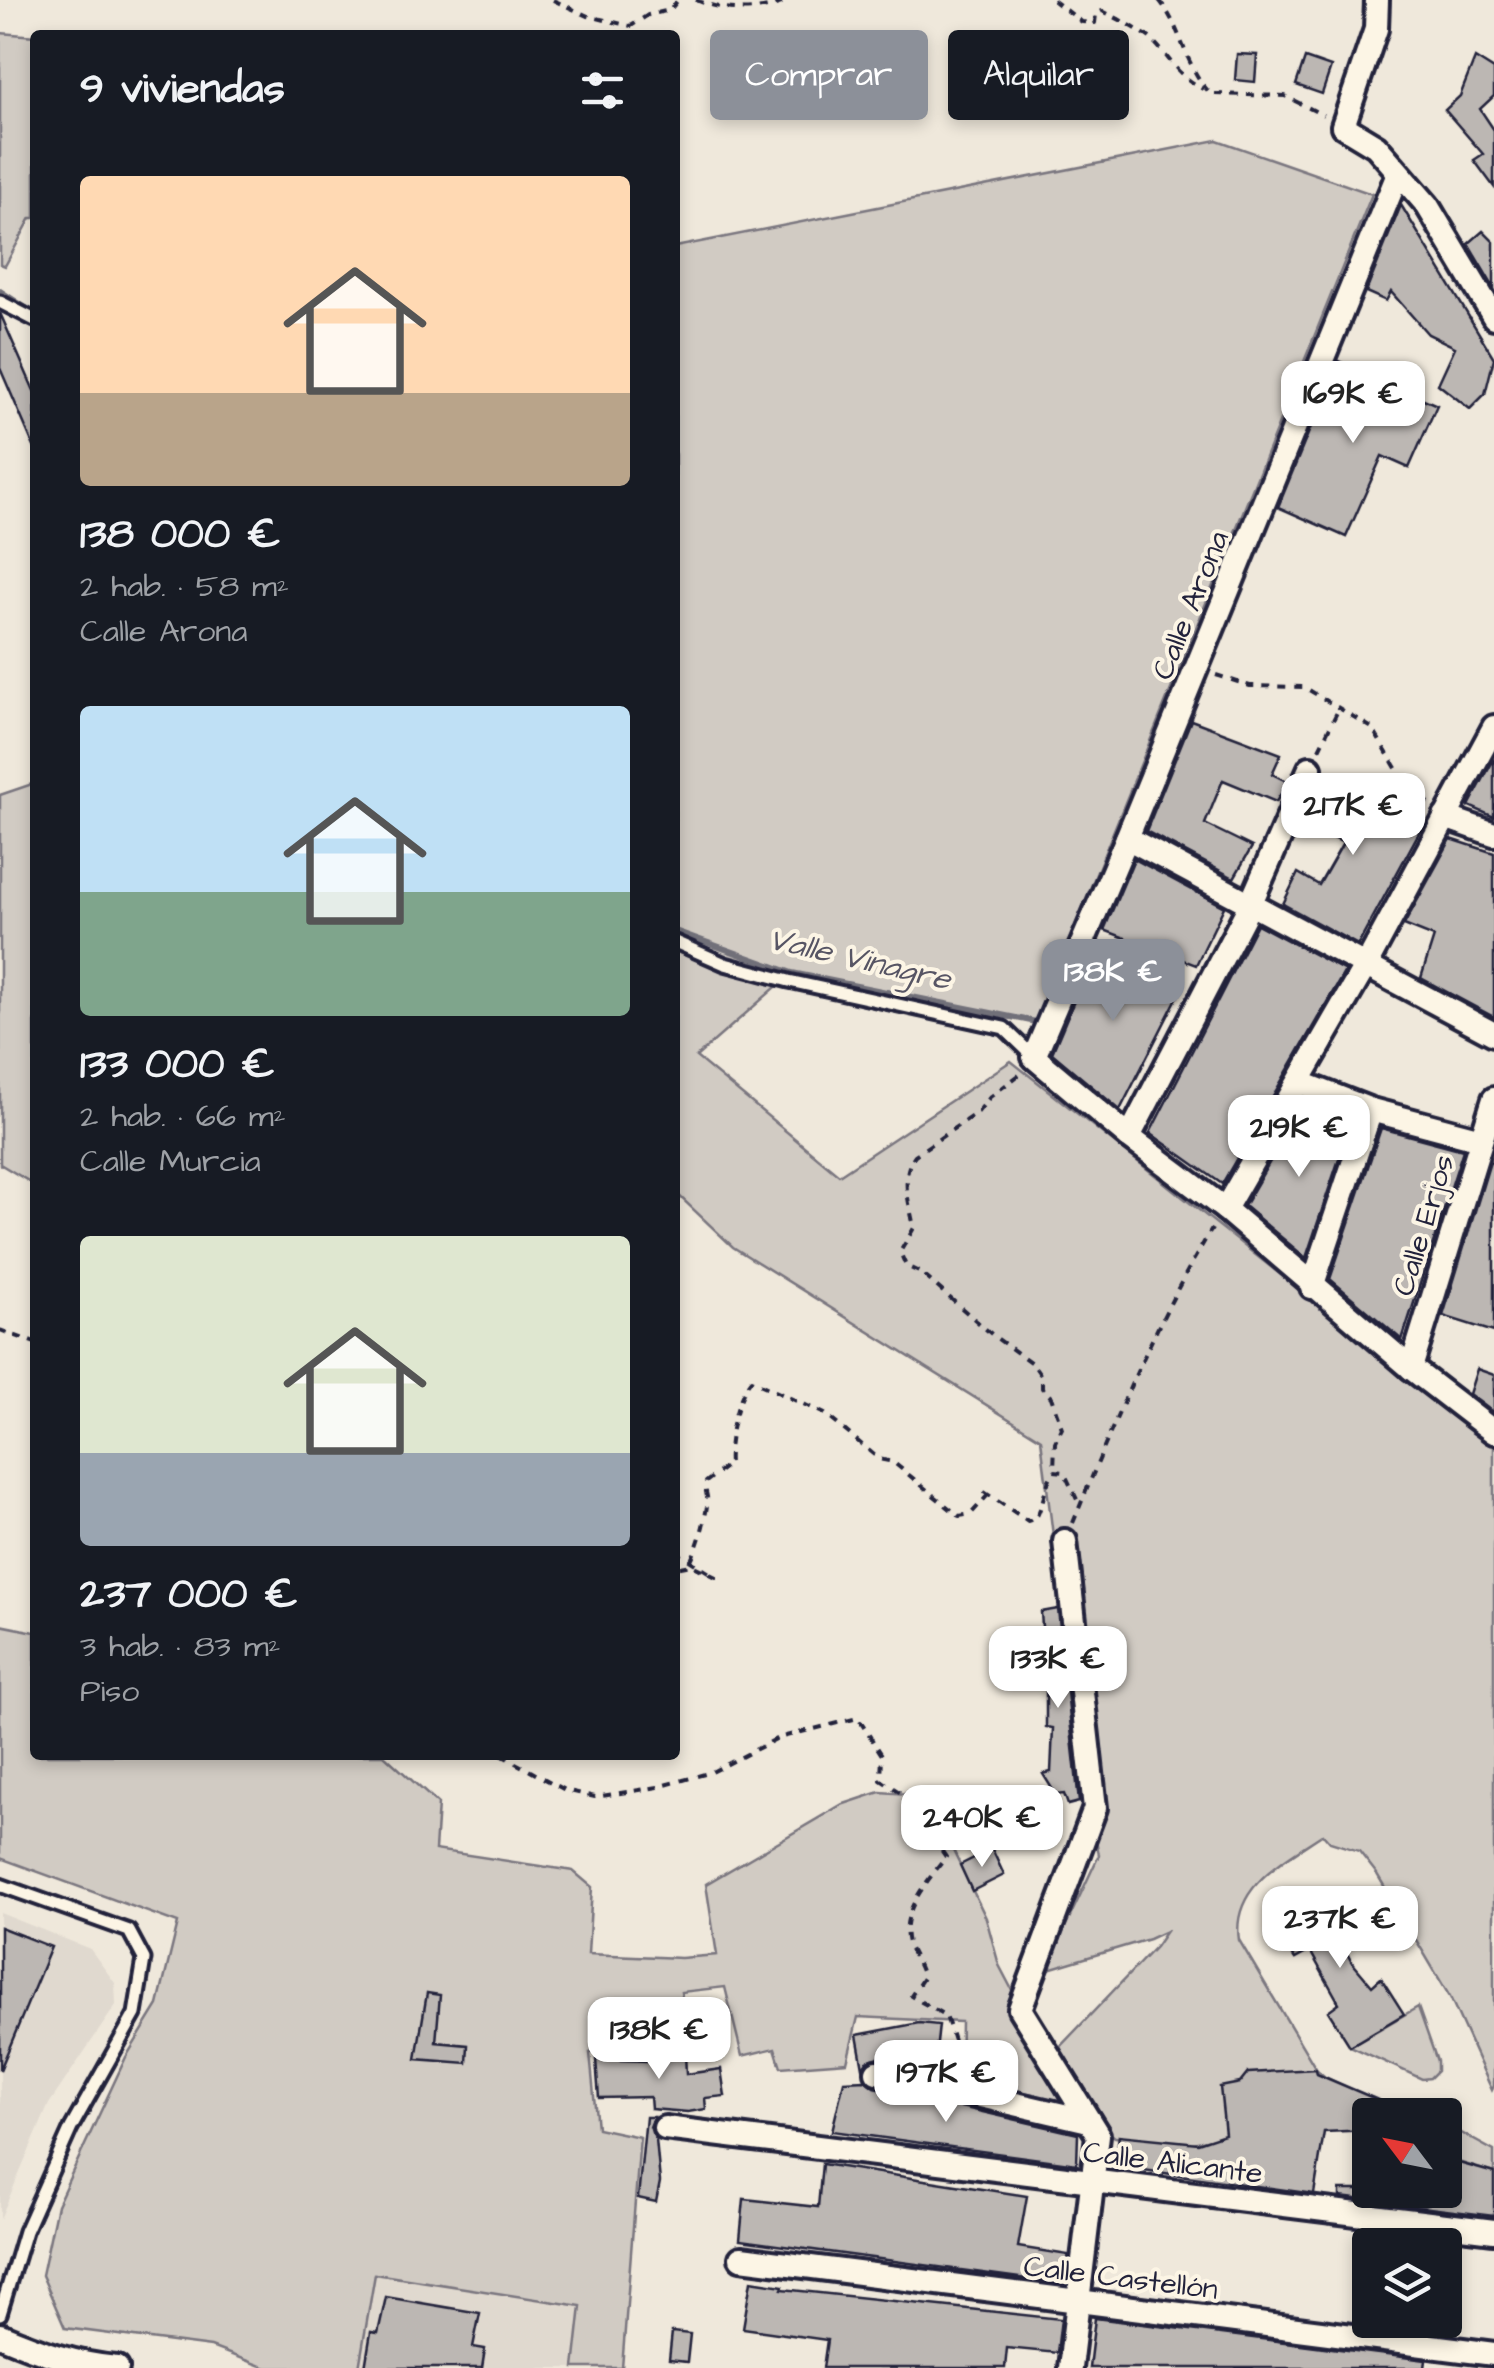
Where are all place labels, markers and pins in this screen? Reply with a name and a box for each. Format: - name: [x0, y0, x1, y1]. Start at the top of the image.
- pin: 169K €: [1272, 361, 1434, 446]
- pin: 217K €: [1272, 773, 1434, 858]
- pin: 138K €: [1032, 939, 1194, 1024]
- pin: 219K €: [1218, 1095, 1380, 1180]
- pin: 133K €: [977, 1626, 1139, 1711]
- pin: 240K €: [901, 1785, 1063, 1870]
- pin: 237K €: [1259, 1886, 1421, 1971]
- pin: 138K €: [578, 1997, 740, 2082]
- pin: 197K €: [865, 2040, 1027, 2125]

